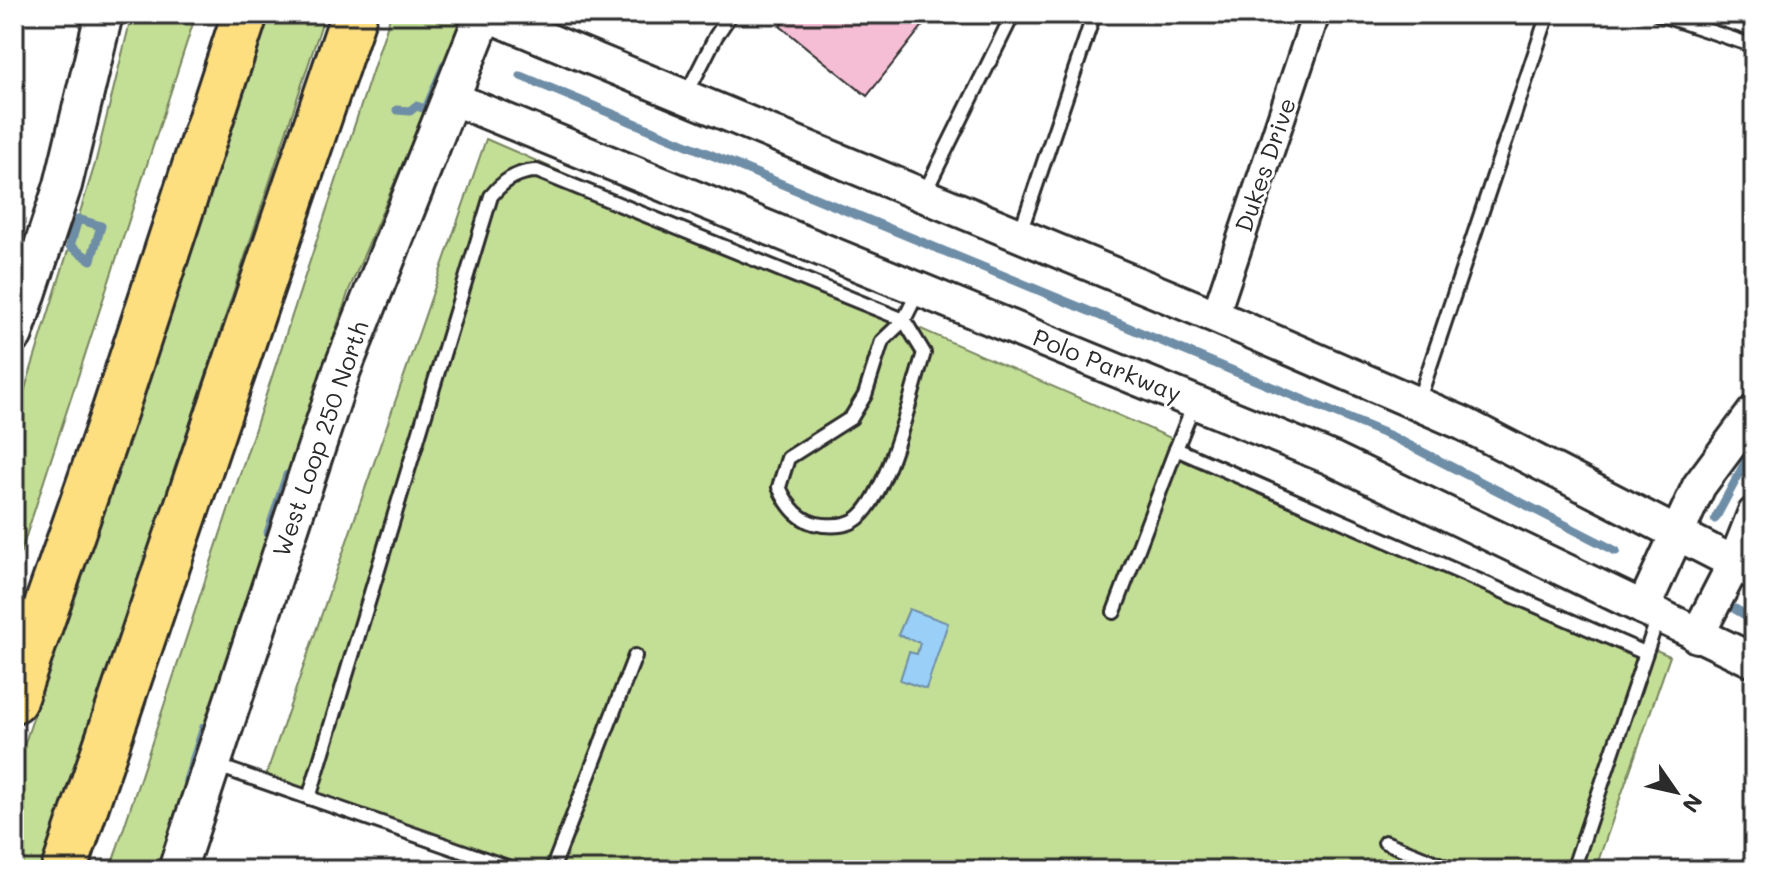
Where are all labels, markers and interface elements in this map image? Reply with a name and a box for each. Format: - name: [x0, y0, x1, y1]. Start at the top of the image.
- street label: Dukes Drive: [1227, 93, 1302, 236]
- street label: West Loop 250 North: [265, 317, 375, 560]
- street label: Polo Parkway: [1029, 321, 1186, 408]
- north arrow: [1636, 752, 1716, 832]
- text: N: [1676, 788, 1710, 818]

